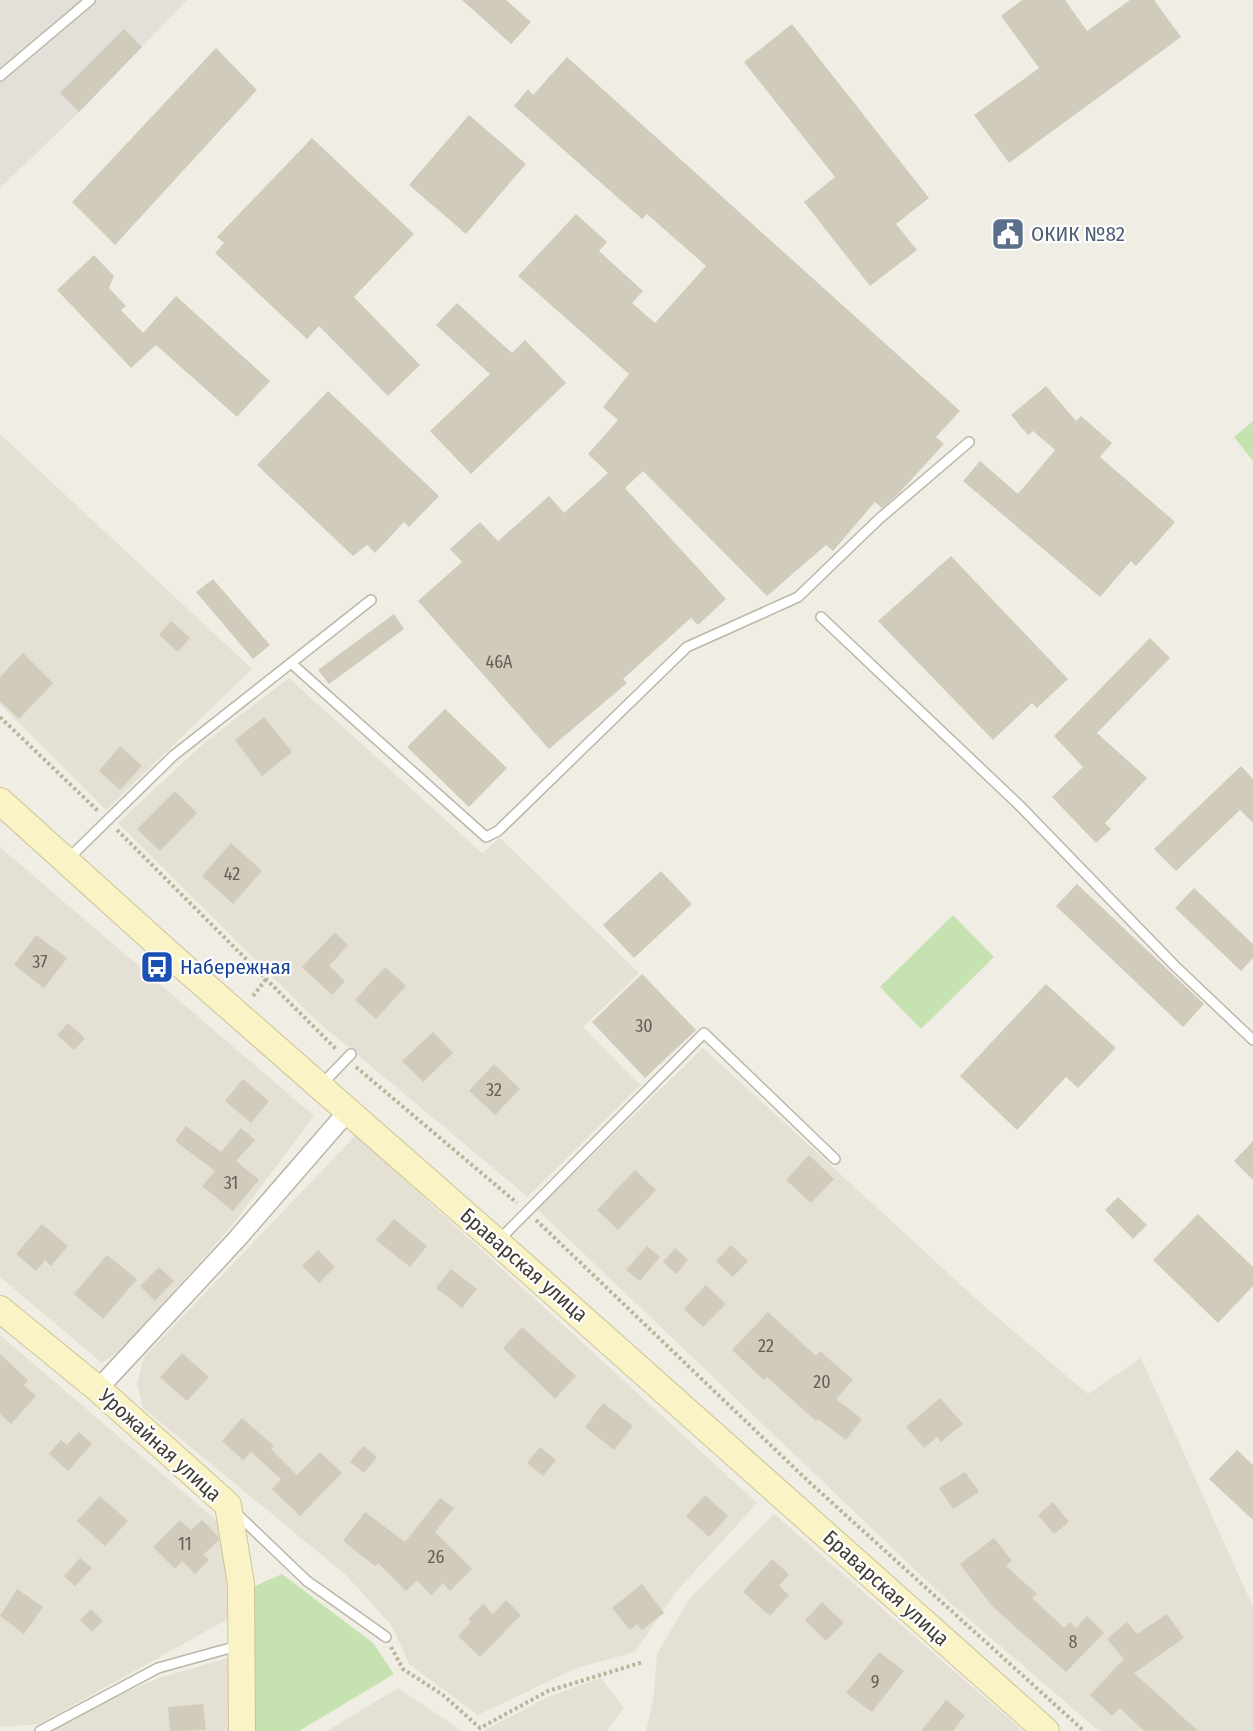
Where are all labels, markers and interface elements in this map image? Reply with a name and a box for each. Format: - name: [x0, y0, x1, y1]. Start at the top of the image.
- public building icon: ОКИК №82: [990, 216, 1026, 252]
- place label: ОКИК №82: [1031, 221, 1125, 247]
- house number: 46А: [485, 651, 513, 673]
- house number: 42: [224, 863, 240, 885]
- bus stop icon: Набережная: [139, 949, 175, 985]
- house number: 37: [32, 951, 48, 973]
- place label: Набережная: [180, 954, 291, 980]
- house number: 30: [635, 1015, 653, 1037]
- house number: 32: [486, 1079, 502, 1101]
- house number: 31: [224, 1172, 238, 1194]
- street label: Браварская улица: [455, 1202, 593, 1328]
- house number: 22: [758, 1335, 774, 1357]
- house number: 20: [813, 1371, 831, 1393]
- street label: Урожайная улица: [92, 1382, 227, 1507]
- street label: Браварская улица: [818, 1525, 954, 1651]
- house number: 11: [178, 1533, 192, 1555]
- house number: 26: [428, 1546, 445, 1568]
- house number: 8: [1069, 1631, 1078, 1653]
- house number: 9: [871, 1671, 879, 1693]

